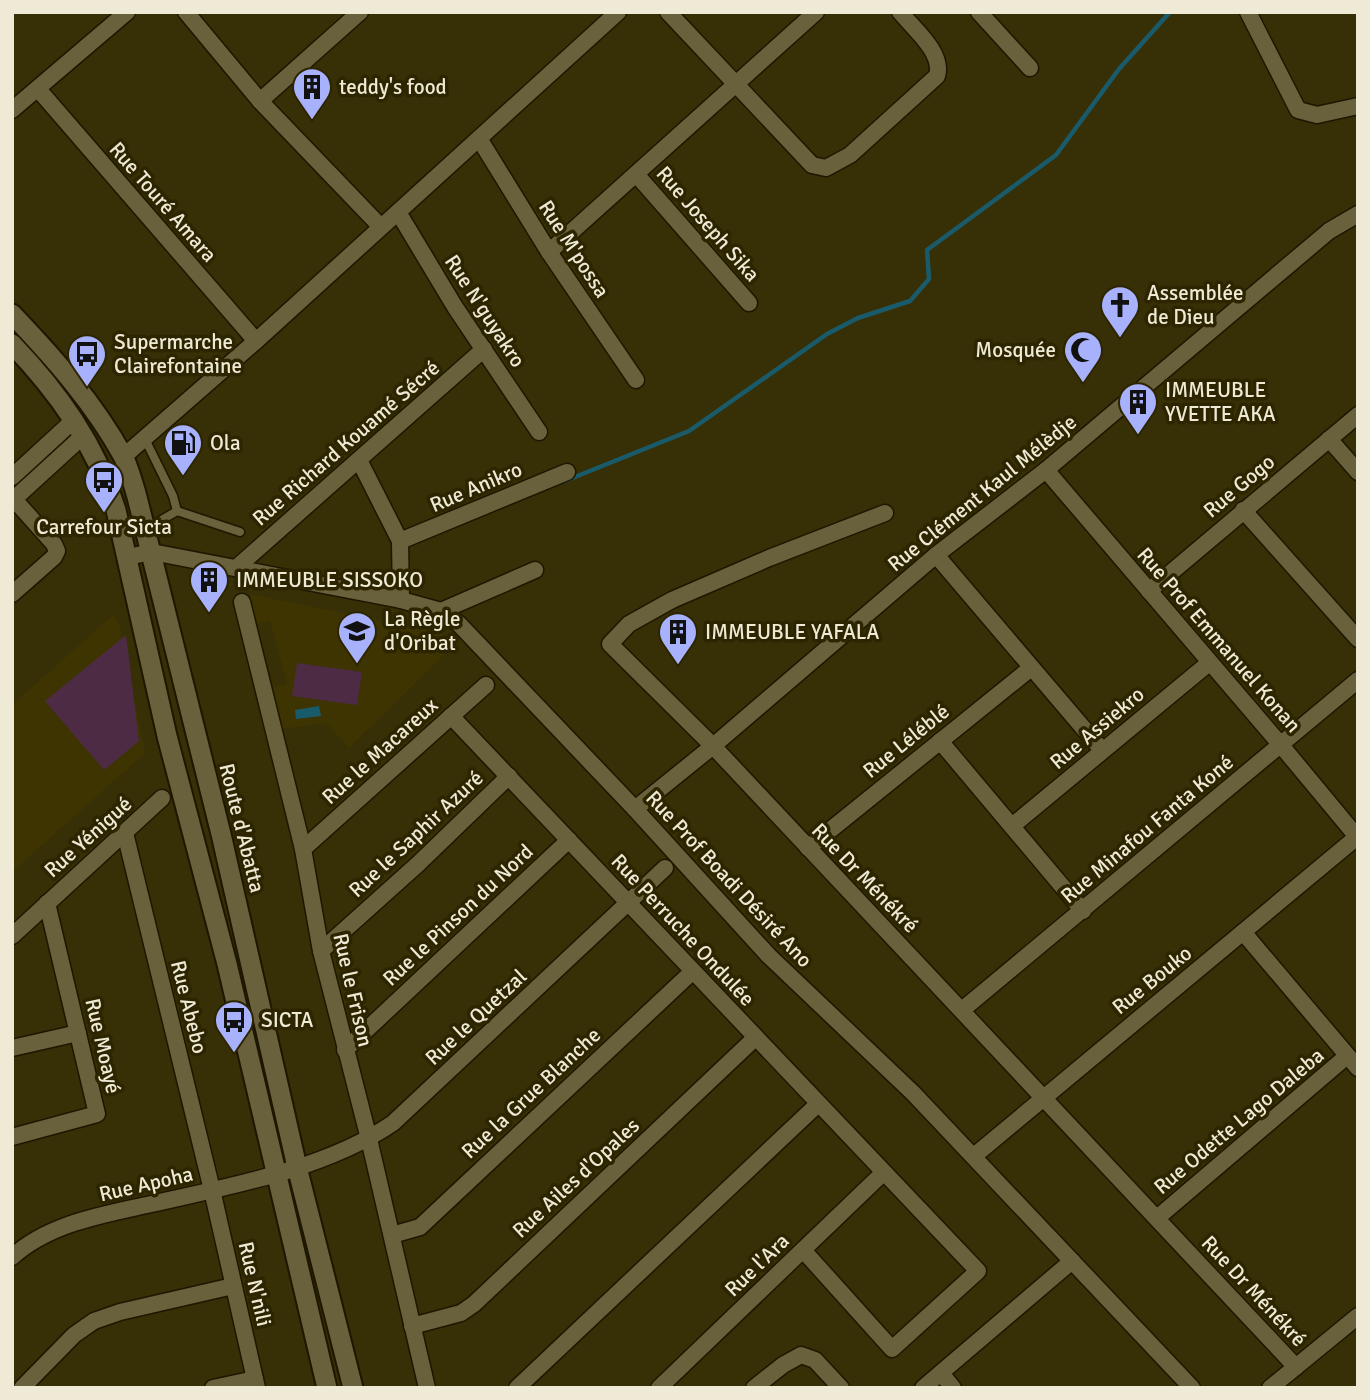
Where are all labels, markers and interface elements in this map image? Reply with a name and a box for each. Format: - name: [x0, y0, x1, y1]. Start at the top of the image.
- building icon: teddy's food: [291, 66, 333, 121]
- place label: teddy's food: [339, 74, 447, 100]
- street label: Rue Touré Amara: [104, 137, 222, 267]
- street label: Rue Joseph Sika: [651, 161, 765, 287]
- street label: Rue M'possa: [533, 195, 615, 303]
- street label: Rue N'guyakro: [439, 250, 531, 372]
- place label: Assemblée de Dieu: [1147, 280, 1244, 330]
- church icon: Assemblée de Dieu: [1099, 284, 1141, 339]
- place label: Supermarche Clairefontaine: [114, 329, 242, 379]
- mosque icon: Mosquée: [1062, 329, 1104, 384]
- bus stop icon: Supermarche Clairefontaine: [66, 333, 108, 388]
- place label: Mosquée: [975, 337, 1056, 363]
- street label: Rue Richard Kouamé Sécré: [247, 355, 445, 531]
- place label: IMMEUBLE YVETTE AKA: [1165, 377, 1276, 427]
- building icon: IMMEUBLE YVETTE AKA: [1117, 381, 1159, 436]
- street label: Rue Clément Kaul Mélèdje: [882, 409, 1082, 577]
- fuel station icon: Ola: [162, 422, 204, 477]
- place label: Ola: [210, 430, 241, 456]
- street label: Rue Gogo: [1198, 449, 1280, 523]
- street label: Rue Anikro: [426, 456, 526, 518]
- bus stop icon: Carrefour Sicta: [83, 459, 125, 514]
- place label: Carrefour Sicta: [36, 514, 172, 540]
- street label: Rue Prof Emmanuel Konan: [1131, 542, 1307, 738]
- building icon: IMMEUBLE SISSOKO: [188, 559, 230, 614]
- place label: IMMEUBLE SISSOKO: [236, 567, 423, 593]
- place label: La Règle d'Oribat: [384, 606, 460, 656]
- school or university icon: La Règle d'Oribat: [336, 610, 378, 665]
- building icon: IMMEUBLE YAFALA: [657, 611, 699, 666]
- place label: IMMEUBLE YAFALA: [705, 619, 880, 645]
- street label: Rue Assiekro: [1045, 681, 1149, 775]
- street label: Rue le Macareux: [317, 692, 444, 810]
- street label: Rue Léléblé: [858, 698, 954, 784]
- street label: Rue Minafou Fanta Koné: [1055, 749, 1239, 909]
- street label: Route d'Abatta: [213, 761, 271, 895]
- street label: Rue le Saphir Azuré: [343, 765, 489, 903]
- street label: Rue Prof Boadi Désiré Ano: [640, 785, 818, 973]
- street label: Rue Yénigué: [39, 791, 137, 883]
- street label: Rue Dr Ménékré: [806, 818, 924, 938]
- street label: Rue le Pinson du Nord: [377, 839, 539, 991]
- street label: Rue Perruche Ondulée: [606, 848, 760, 1012]
- street label: Rue le Frison: [327, 931, 379, 1049]
- street label: Rue Bouko: [1107, 940, 1197, 1020]
- street label: Rue Abebo: [165, 958, 213, 1056]
- street label: Rue le Quetzal: [420, 963, 532, 1071]
- street label: Rue Moayé: [79, 996, 127, 1096]
- bus stop icon: SICTA: [213, 999, 255, 1054]
- place label: SICTA: [261, 1007, 314, 1033]
- street label: Rue la Grue Blanche: [456, 1022, 606, 1164]
- street label: Rue Odette Lago Daleba: [1149, 1042, 1329, 1200]
- street label: Rue Ailes d'Opales: [507, 1112, 645, 1244]
- street label: Rue Apoha: [96, 1161, 196, 1207]
- street label: Rue l'Ara: [719, 1228, 795, 1302]
- street label: Rue Dr Ménékré: [1196, 1230, 1312, 1352]
- street label: Rue N'nili: [233, 1239, 277, 1329]

